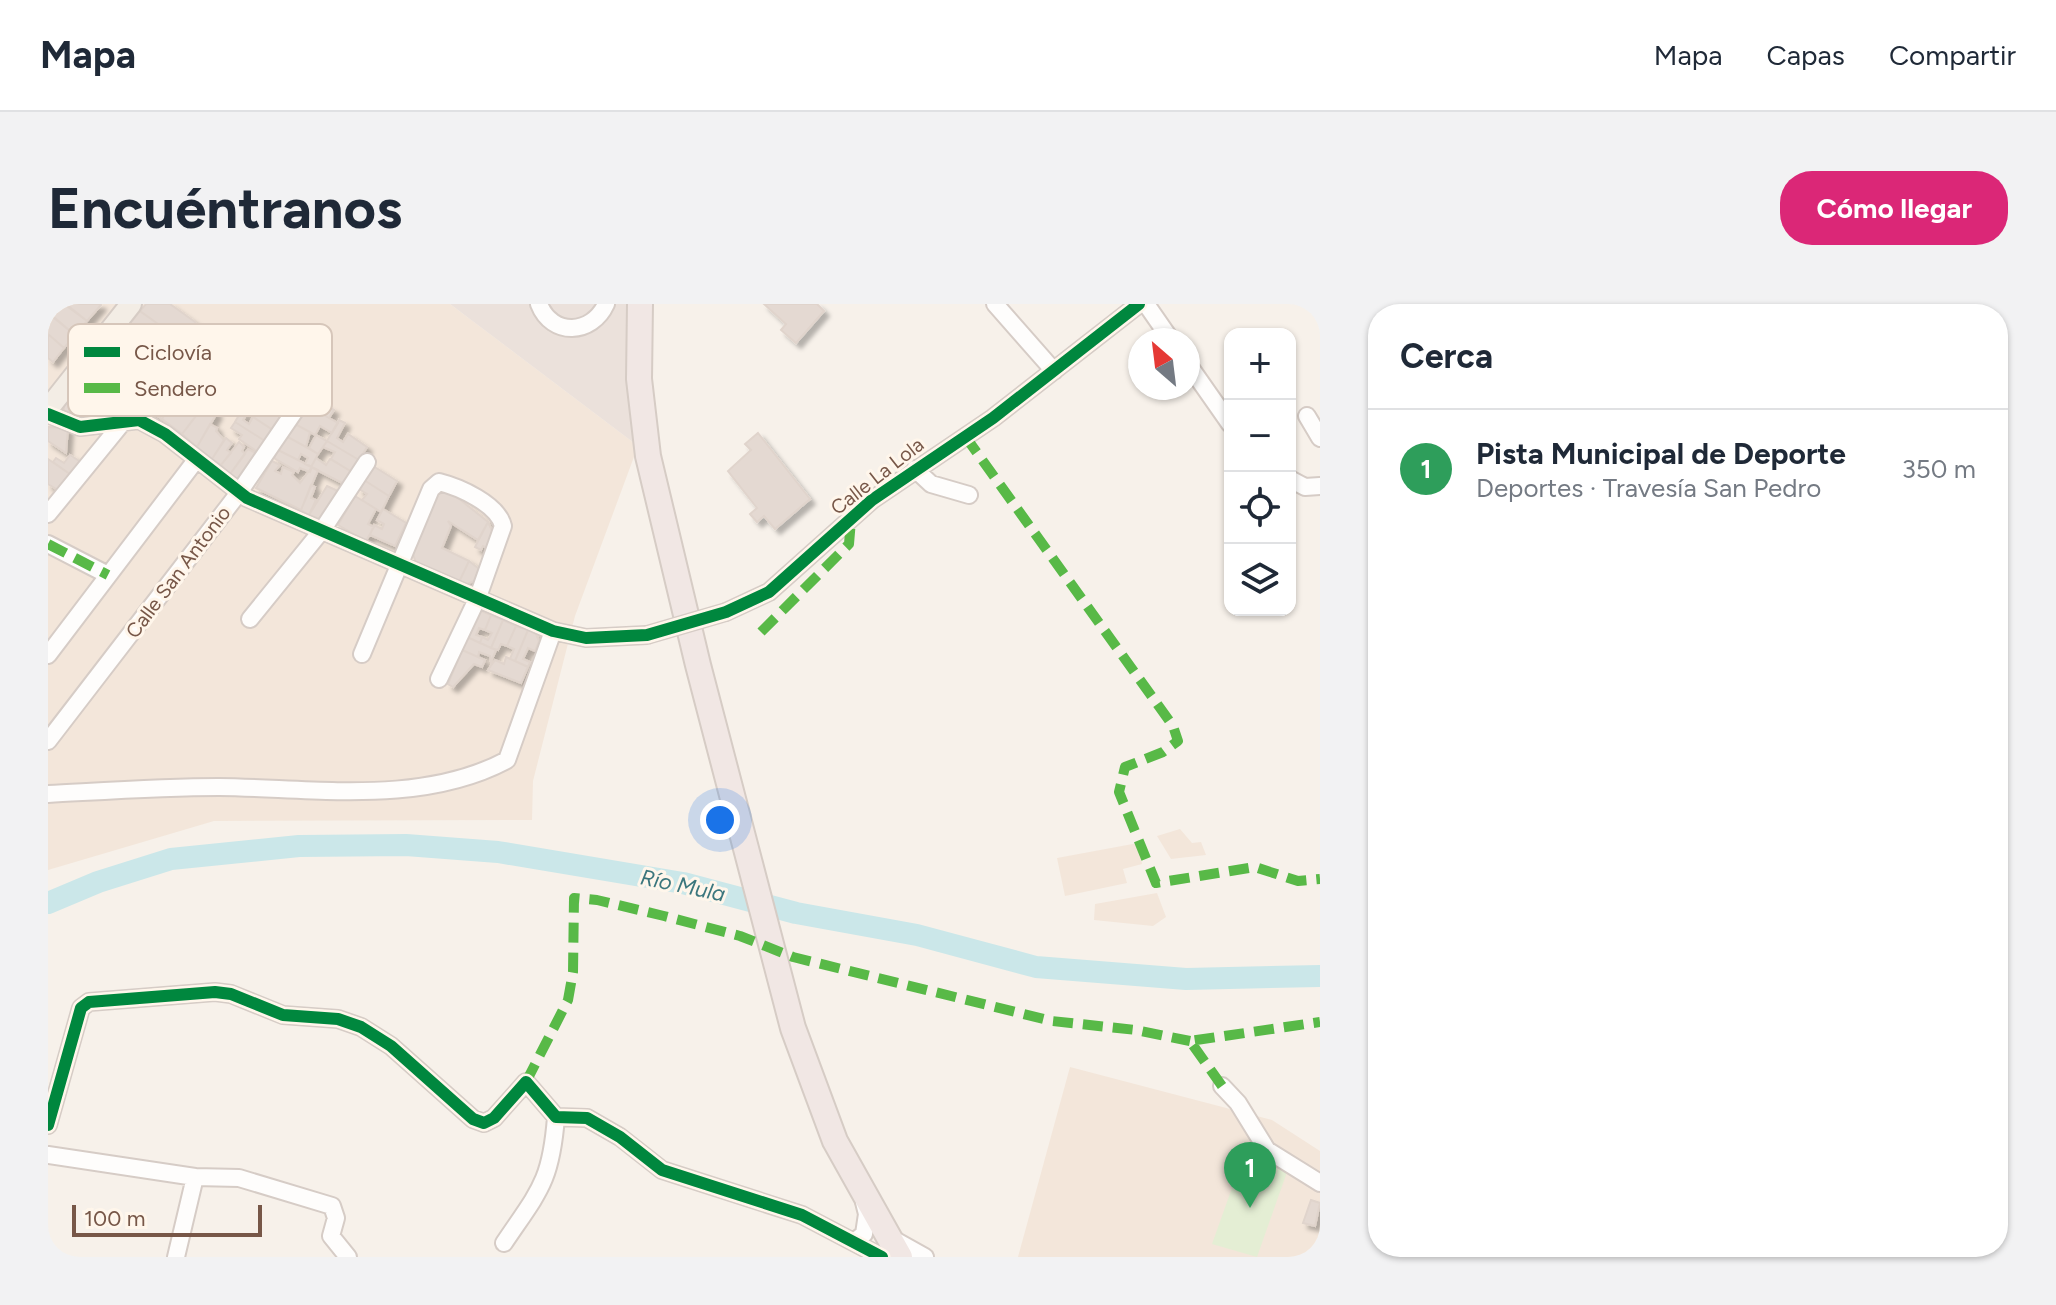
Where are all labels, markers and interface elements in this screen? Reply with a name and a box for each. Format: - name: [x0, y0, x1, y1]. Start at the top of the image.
- text: Mapa: [40, 32, 136, 78]
- text: Mapa: [1654, 38, 1723, 72]
- text: Capas: [1767, 38, 1845, 72]
- text: Compartir: [1889, 38, 2016, 72]
- button: Cómo llegar: [1780, 171, 2008, 245]
- text: Encuéntranos: [48, 175, 402, 242]
- legend: [68, 324, 332, 416]
- north arrow: [1128, 328, 1200, 400]
- map controls: [1224, 328, 1296, 616]
- button: +: [1224, 328, 1296, 400]
- text: Cerca: [1400, 336, 1493, 377]
- text: Ciclovía: [134, 339, 212, 366]
- text: Sendero: [134, 375, 217, 402]
- button: −: [1224, 400, 1296, 472]
- street label: Calle La Lola: [826, 432, 928, 520]
- text: Pista Municipal de Deporte: [1476, 435, 1846, 472]
- text: 1: [1421, 453, 1431, 485]
- text: 350 m: [1902, 453, 1976, 485]
- button: locate: [1224, 472, 1296, 544]
- text: Deportes · Travesía San Pedro: [1476, 472, 1821, 504]
- street label: Calle San Antonio: [121, 501, 235, 643]
- button: layers: [1224, 544, 1296, 616]
- your location: [700, 800, 740, 840]
- water label: Río Mula: [638, 863, 728, 908]
- pin: 1: [1224, 1142, 1276, 1208]
- scale bar: [72, 1201, 262, 1237]
- text: 100 m: [84, 1205, 145, 1232]

